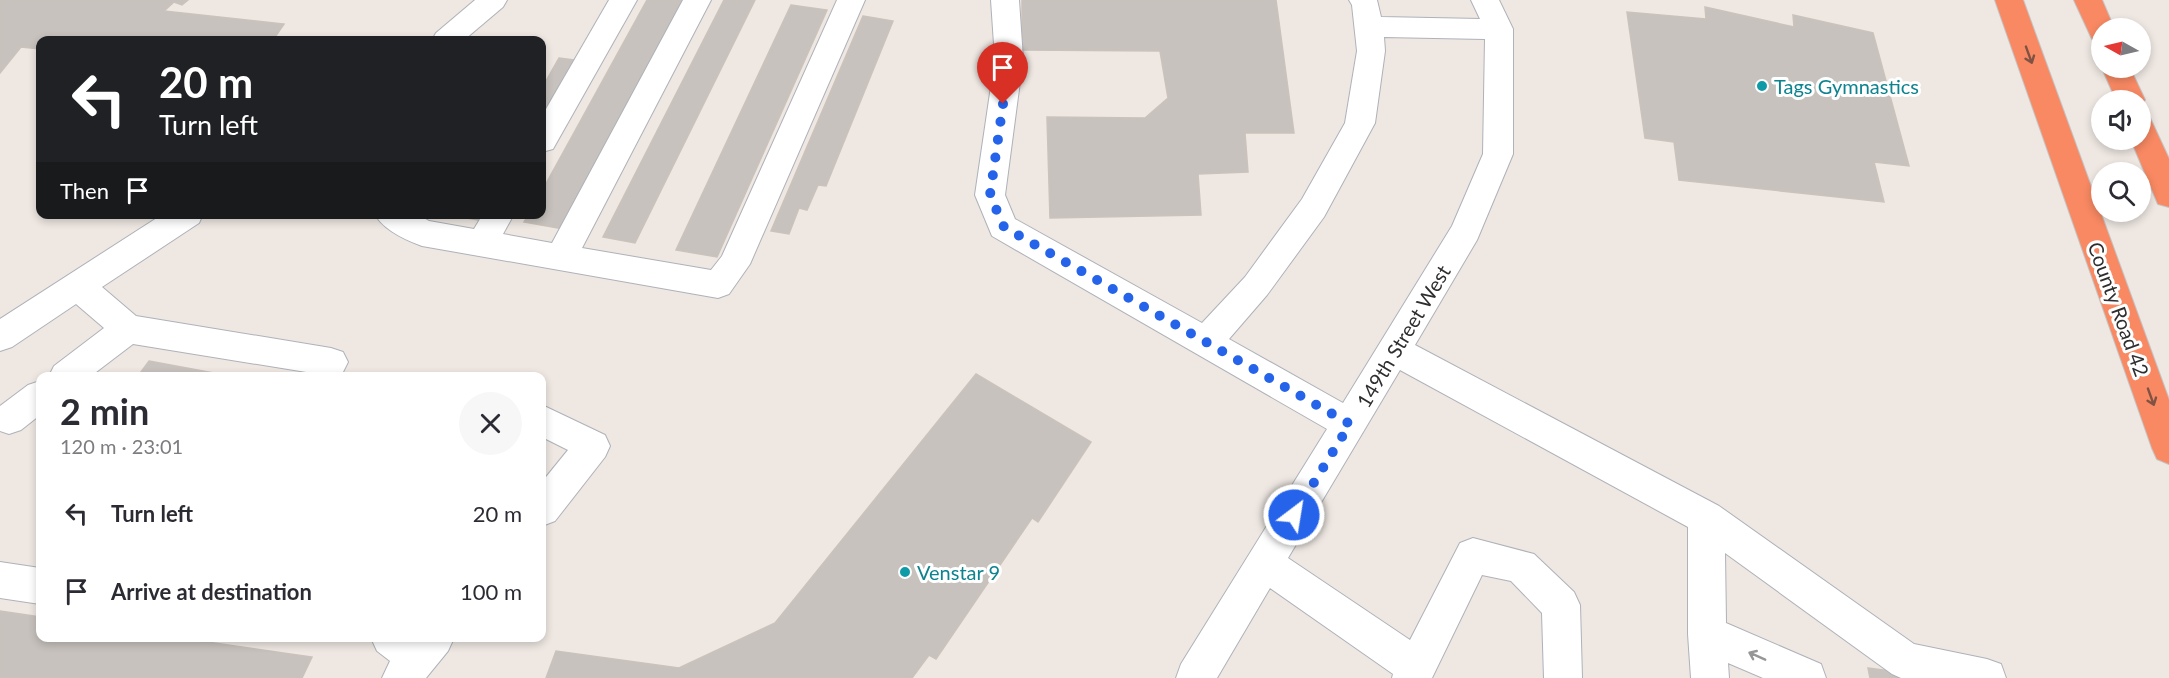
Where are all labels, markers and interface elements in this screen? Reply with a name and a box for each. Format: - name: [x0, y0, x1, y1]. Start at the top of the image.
- north arrow: [2091, 18, 2151, 78]
- map controls: [2091, 18, 2151, 222]
- pin: [977, 42, 1028, 104]
- one-way arrow: [2024, 45, 2035, 64]
- icon: arrive: [986, 51, 1019, 84]
- text: 20 m: [159, 57, 253, 107]
- icon: left: [60, 60, 138, 138]
- place label: Tags Gymnastics: [1774, 74, 1919, 98]
- marker: Tags Gymnastics: [1755, 79, 1769, 93]
- button: sound: [2091, 90, 2151, 150]
- text: Turn left: [159, 108, 258, 141]
- button: search: [2091, 162, 2151, 222]
- icon: arrive: [121, 174, 154, 207]
- text: Then: [60, 177, 109, 204]
- street label: County Road 42: [2084, 238, 2154, 380]
- street label: 149th Street West: [1351, 261, 1455, 411]
- one-way arrow: [2146, 387, 2157, 406]
- text: 2 min: [60, 389, 149, 433]
- button: close: [459, 392, 522, 455]
- text: 120 m · 23:01: [60, 434, 183, 458]
- position arrow: [1262, 483, 1326, 547]
- icon: left: [60, 497, 93, 530]
- text: Turn left: [111, 500, 193, 527]
- text: 20 m: [473, 500, 522, 527]
- place label: Venstar 9: [917, 560, 1000, 584]
- marker: Venstar 9: [898, 565, 912, 579]
- icon: arrive: [60, 575, 93, 608]
- text: Arrive at destination: [111, 578, 312, 605]
- text: 100 m: [460, 578, 522, 605]
- one-way arrow: [1748, 650, 1767, 661]

